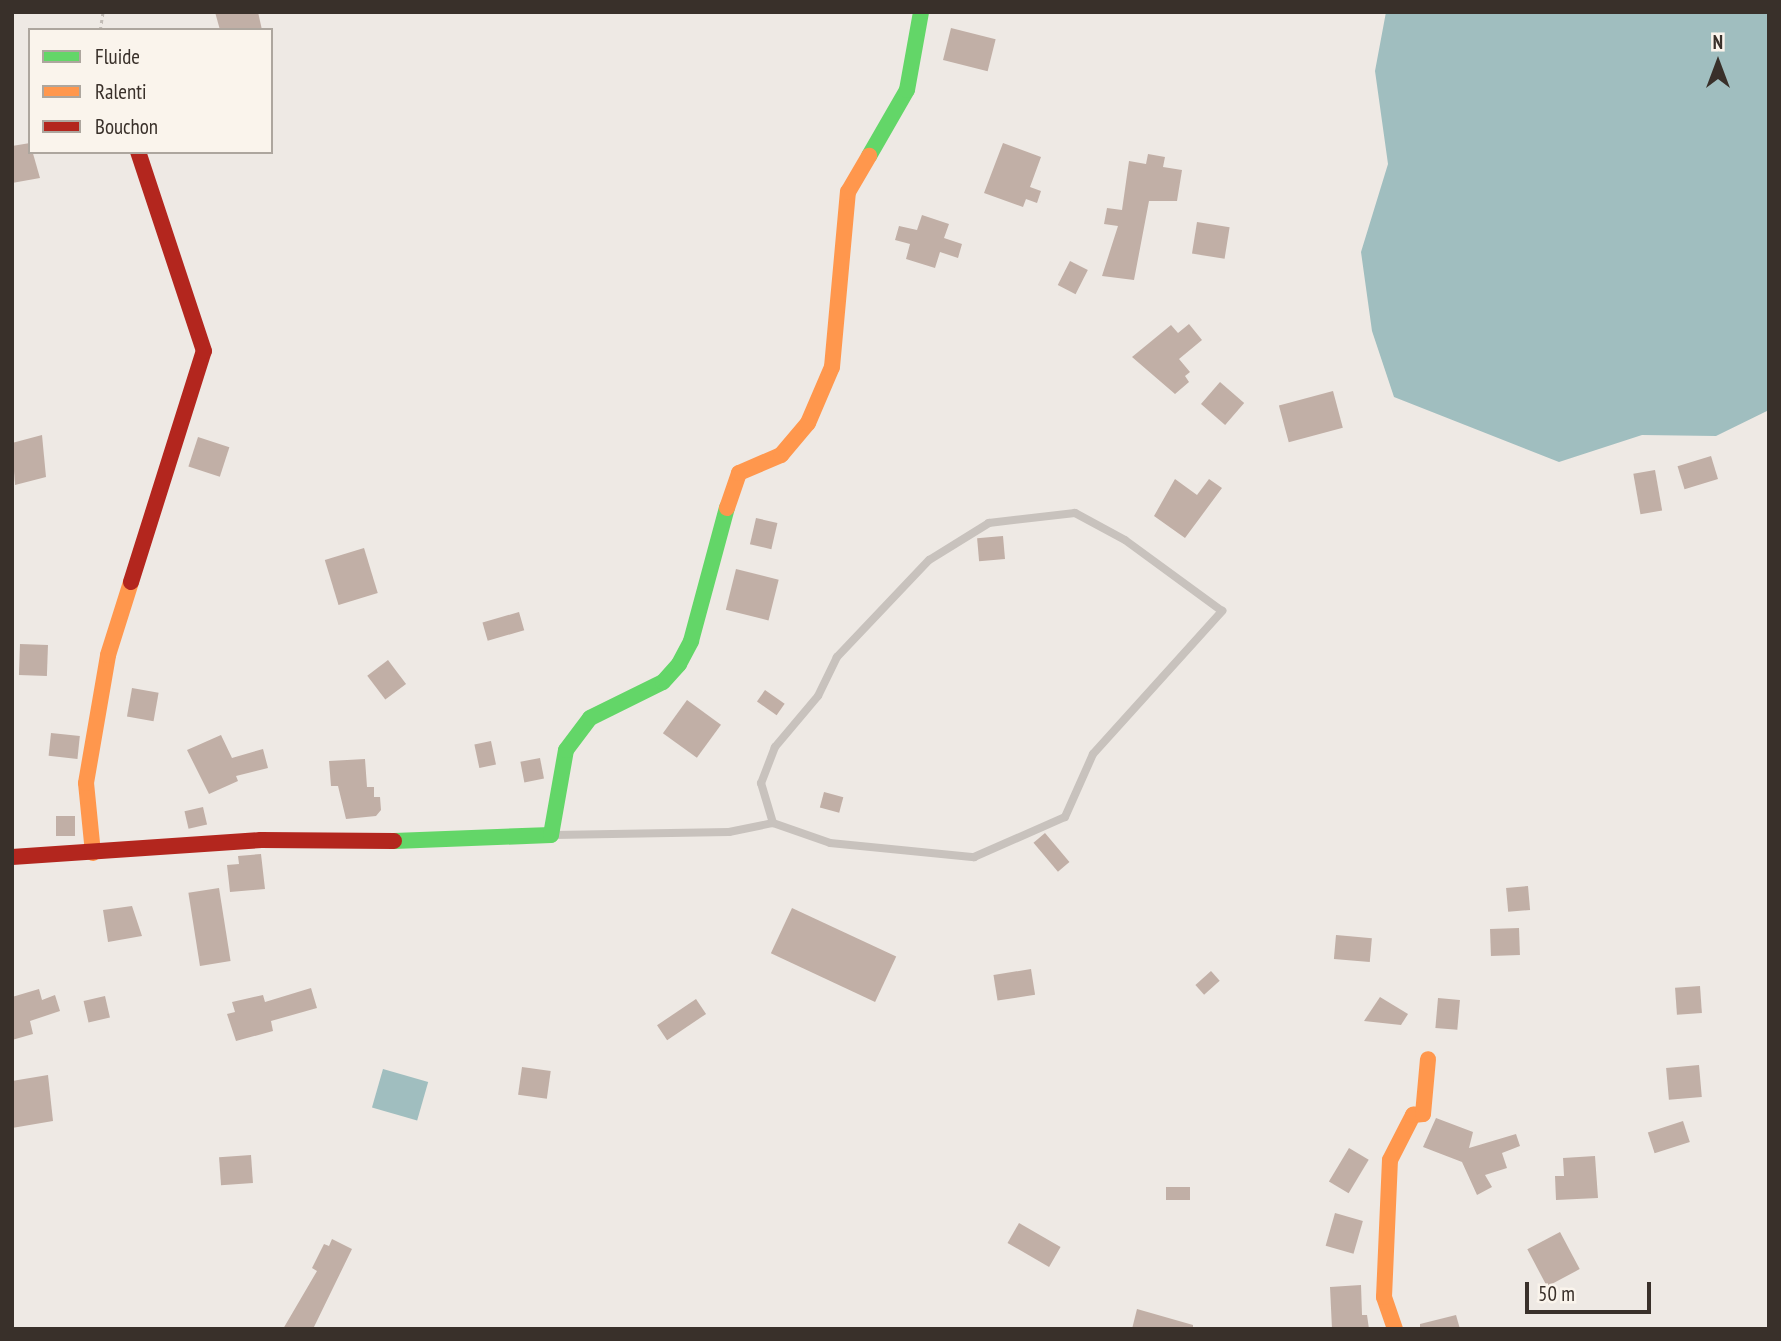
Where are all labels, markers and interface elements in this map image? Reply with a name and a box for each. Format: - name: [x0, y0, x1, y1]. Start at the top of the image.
- legend: [28, 28, 273, 154]
- north arrow: [1683, 28, 1753, 98]
- text: N: [1713, 30, 1723, 54]
- text: Fluide: [95, 43, 140, 70]
- text: Ralenti: [95, 78, 147, 105]
- text: Bouchon: [95, 113, 158, 140]
- scale bar: [1529, 1268, 1655, 1312]
- text: 50 m: [1538, 1280, 1575, 1307]

